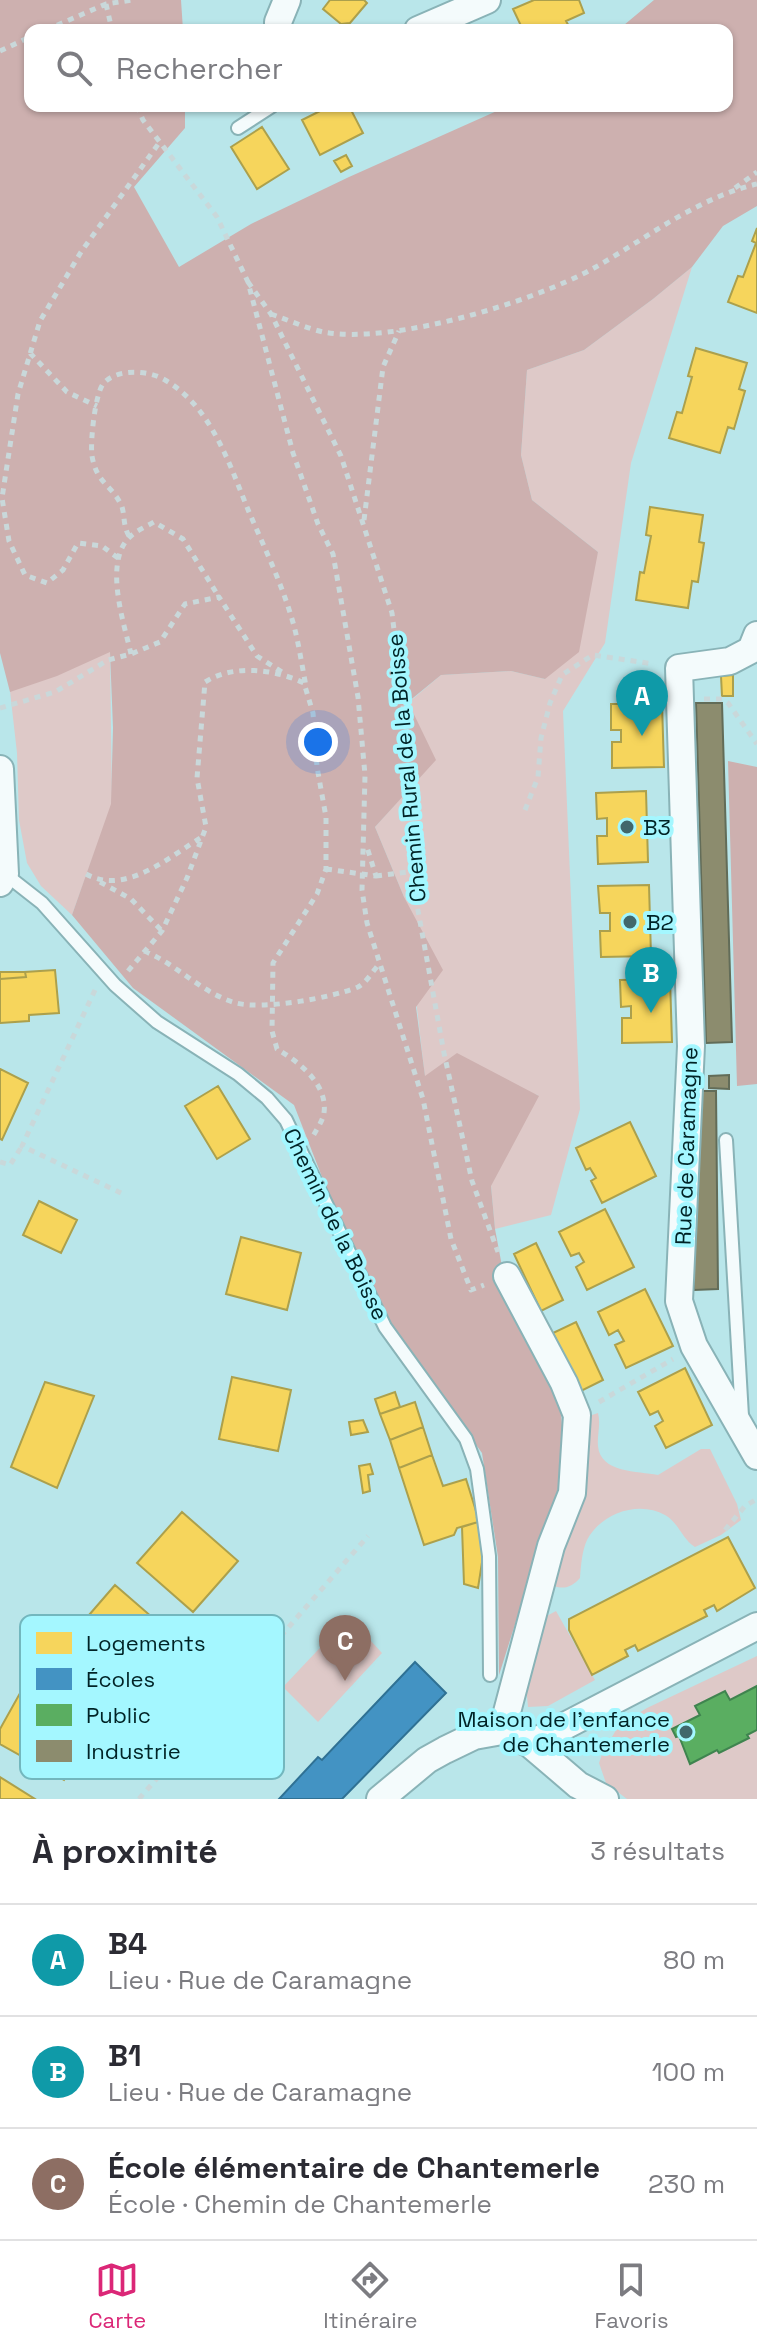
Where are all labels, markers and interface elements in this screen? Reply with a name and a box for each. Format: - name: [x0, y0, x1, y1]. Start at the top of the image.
- search box: [24, 24, 733, 112]
- icon: search: [52, 46, 96, 90]
- text: Rechercher: [116, 49, 283, 88]
- street label: Chemin Rural de la Boisse: [380, 633, 432, 903]
- pin: A: [616, 670, 668, 736]
- your location: [298, 722, 338, 762]
- place label: B3: [643, 813, 671, 841]
- marker: B3: [618, 818, 636, 836]
- place label: B2: [646, 908, 674, 936]
- marker: B2: [621, 913, 639, 931]
- pin: B: [625, 947, 677, 1013]
- street label: Rue de Caramagne: [669, 1047, 703, 1245]
- street label: Chemin de la Boisse: [277, 1123, 395, 1325]
- legend: [20, 1615, 284, 1779]
- pin: C: [319, 1615, 371, 1681]
- text: Logements: [86, 1629, 206, 1657]
- text: Écoles: [86, 1665, 155, 1693]
- text: Public: [86, 1701, 151, 1729]
- place label: Maison de l'enfance de Chantemerle: [458, 1705, 670, 1758]
- marker: Maison de l'enfance de Chantemerle: [677, 1723, 695, 1741]
- text: Industrie: [86, 1737, 181, 1765]
- text: À proximité: [32, 1830, 218, 1873]
- text: 3 résultats: [590, 1834, 725, 1868]
- text: B4: [108, 1924, 147, 1963]
- text: A: [50, 1943, 66, 1977]
- text: 80 m: [663, 1943, 725, 1977]
- text: Lieu · Rue de Caramagne: [108, 1963, 412, 1997]
- text: B1: [108, 2036, 141, 2075]
- text: B: [49, 2055, 67, 2089]
- text: 100 m: [652, 2055, 725, 2089]
- text: Lieu · Rue de Caramagne: [108, 2075, 412, 2109]
- text: École élémentaire de Chantemerle: [108, 2148, 600, 2187]
- text: C: [50, 2167, 66, 2201]
- text: 230 m: [648, 2167, 725, 2201]
- text: École · Chemin de Chantemerle: [108, 2187, 492, 2221]
- tab: Carte: [88, 2258, 146, 2334]
- tab: Itinéraire: [323, 2258, 418, 2334]
- tab: Favoris: [594, 2258, 669, 2334]

